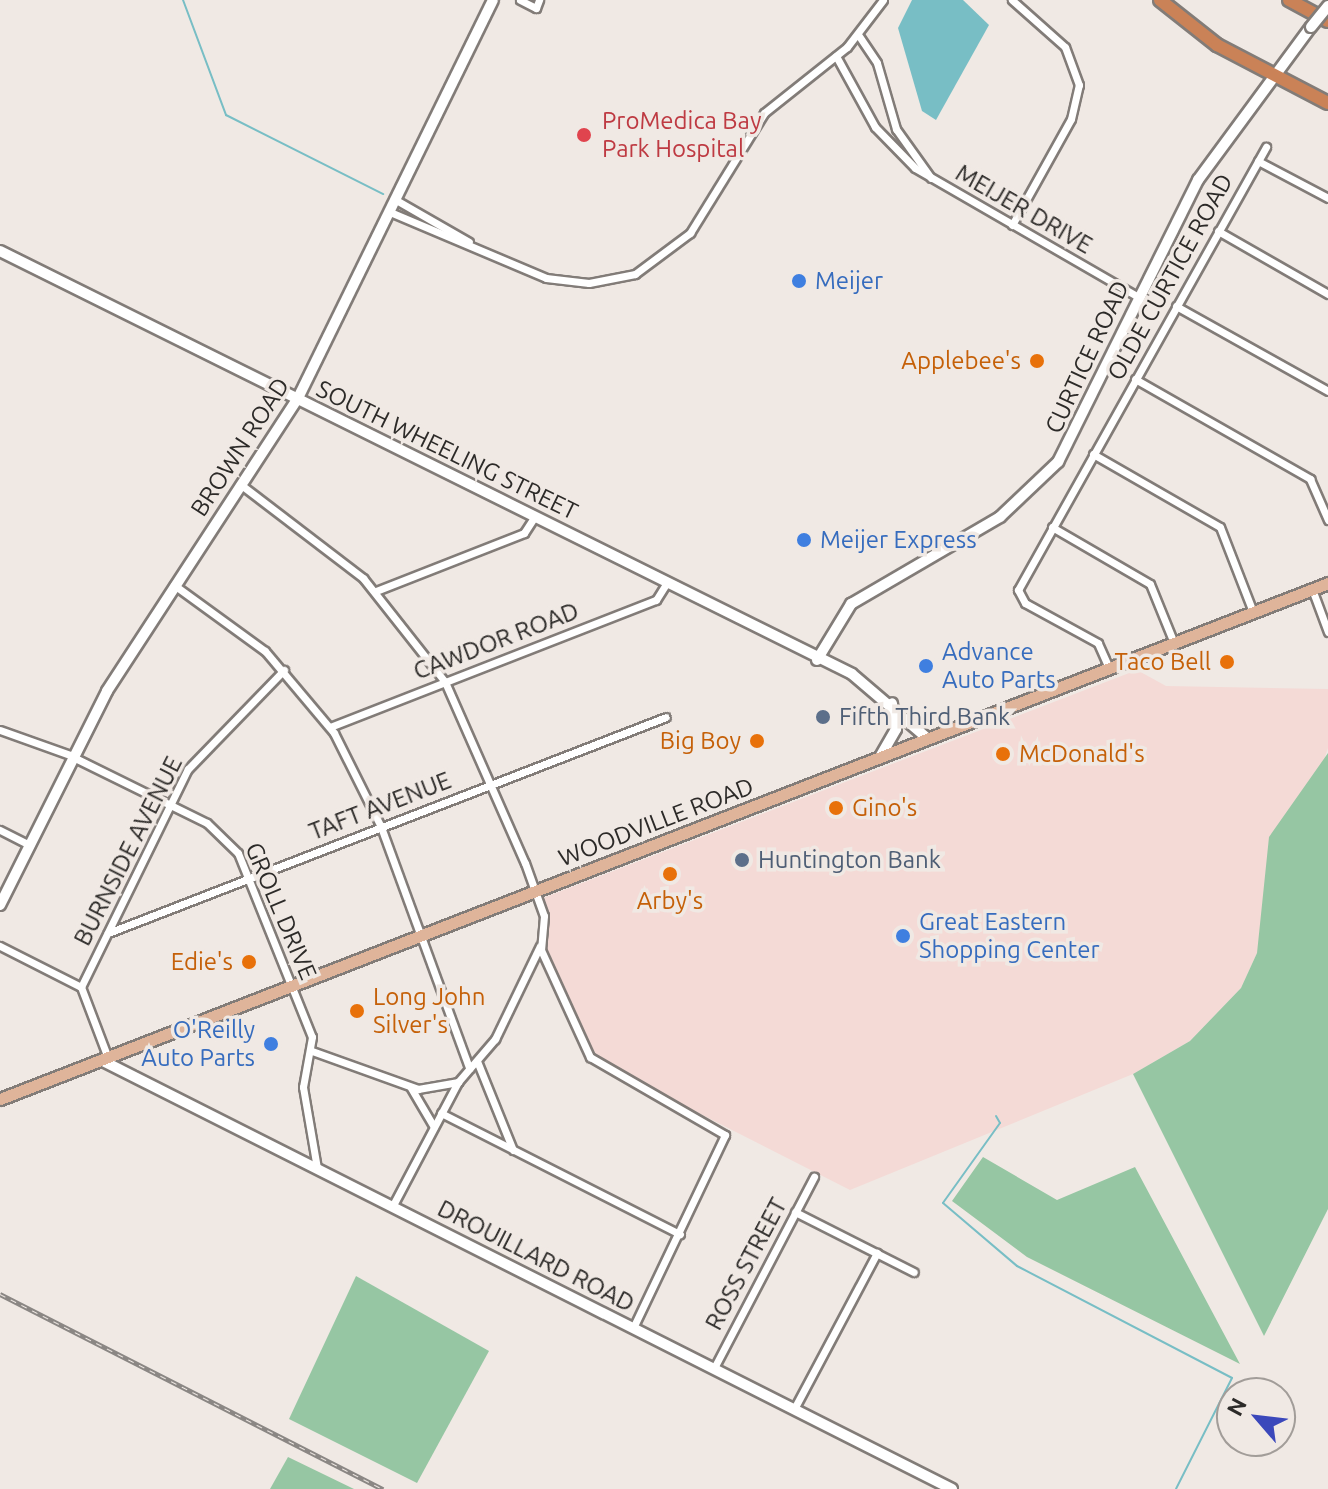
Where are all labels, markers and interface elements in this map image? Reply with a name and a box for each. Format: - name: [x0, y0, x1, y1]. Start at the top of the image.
- place label: ProMedica Bay Park Hospital: [602, 107, 761, 163]
- marker: ProMedica Bay Park Hospital: [573, 124, 595, 146]
- street label: MEIJER DRIVE: [951, 158, 1097, 260]
- street label: OLDE CURTICE ROAD: [1101, 169, 1239, 385]
- place label: Meijer: [815, 267, 883, 295]
- marker: Meijer: [790, 272, 808, 290]
- street label: CURTICE ROAD: [1039, 276, 1135, 438]
- place label: Applebee's: [901, 347, 1021, 375]
- marker: Applebee's: [1028, 352, 1046, 370]
- street label: BROWN ROAD: [185, 372, 295, 522]
- street label: SOUTH WHEELING STREET: [312, 374, 582, 526]
- place label: Meijer Express: [820, 526, 977, 554]
- marker: Meijer Express: [795, 531, 813, 549]
- street label: CAWDOR ROAD: [409, 596, 583, 686]
- place label: Advance Auto Parts: [942, 638, 1056, 694]
- place label: Taco Bell: [1115, 648, 1211, 676]
- marker: Taco Bell: [1218, 653, 1236, 671]
- marker: Advance Auto Parts: [917, 657, 935, 675]
- place label: Fifth Third Bank: [839, 703, 1010, 731]
- marker: Fifth Third Bank: [814, 708, 832, 726]
- place label: Big Boy: [660, 727, 741, 755]
- marker: Big Boy: [748, 732, 766, 750]
- place label: McDonald's: [1019, 740, 1145, 768]
- marker: McDonald's: [994, 745, 1012, 763]
- street label: BURNSIDE AVENUE: [68, 752, 188, 950]
- street label: TAFT AVENUE: [305, 766, 455, 846]
- street label: WOODVILLE ROAD: [554, 772, 758, 872]
- place label: Gino's: [852, 794, 917, 822]
- marker: Gino's: [827, 799, 845, 817]
- street label: GROLL DRIVE: [239, 838, 323, 984]
- place label: Huntington Bank: [758, 846, 941, 874]
- marker: Huntington Bank: [733, 851, 751, 869]
- marker: Arby's: [661, 865, 679, 883]
- place label: Arby's: [637, 887, 703, 915]
- place label: Great Eastern Shopping Center: [919, 908, 1100, 964]
- marker: Great Eastern Shopping Center: [894, 927, 912, 945]
- place label: Edie's: [171, 948, 233, 976]
- marker: Edie's: [240, 953, 258, 971]
- place label: Long John Silver's: [373, 983, 486, 1039]
- marker: Long John Silver's: [348, 1002, 366, 1020]
- place label: O'Reilly Auto Parts: [141, 1016, 255, 1072]
- marker: O'Reilly Auto Parts: [262, 1035, 280, 1053]
- street label: ROSS STREET: [699, 1193, 793, 1335]
- street label: DROUILLARD ROAD: [433, 1194, 639, 1318]
- north arrow: [1216, 1377, 1296, 1457]
- text: N: [1221, 1393, 1251, 1420]

